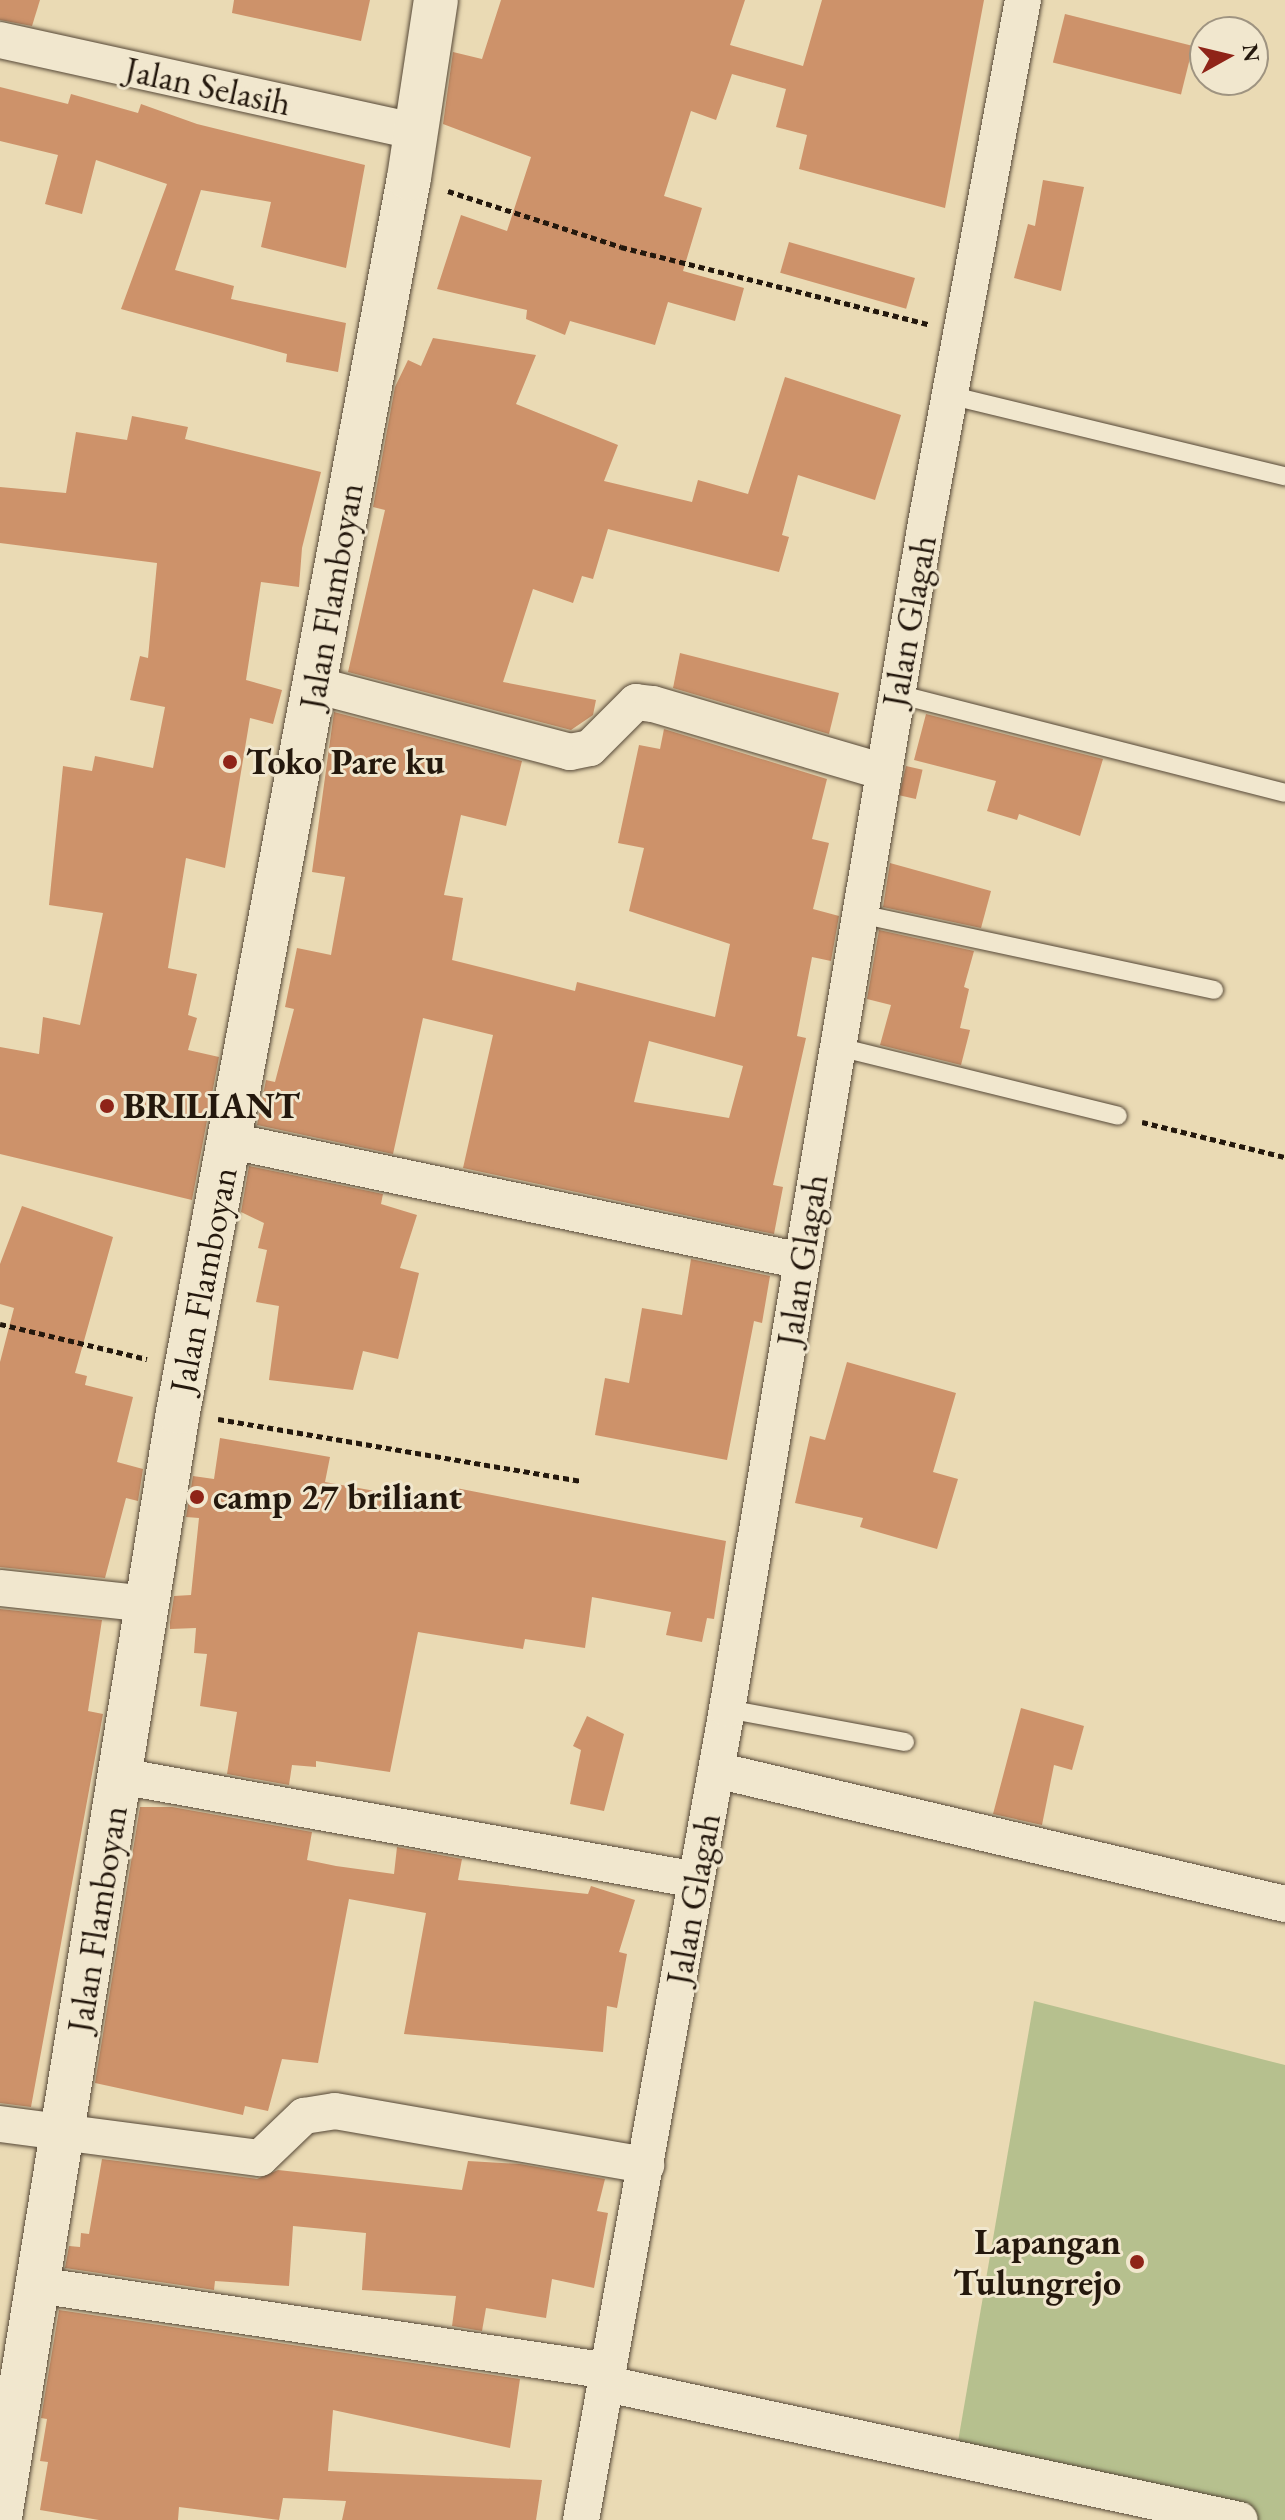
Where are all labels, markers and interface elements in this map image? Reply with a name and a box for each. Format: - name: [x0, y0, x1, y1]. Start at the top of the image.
- north arrow: [1189, 16, 1269, 96]
- text: N: [1236, 42, 1267, 64]
- street label: Jalan Selasih: [121, 47, 295, 125]
- street label: Jalan Flamboyan: [290, 479, 372, 713]
- street label: Jalan Glagah: [873, 532, 945, 710]
- place label: Toko Pare ku: [246, 740, 445, 784]
- marker: Toko Pare ku: [221, 753, 239, 771]
- place label: BRILIANT: [123, 1084, 300, 1128]
- marker: BRILIANT: [98, 1097, 116, 1115]
- street label: Jalan Flamboyan: [160, 1163, 246, 1397]
- street label: Jalan Glagah: [767, 1171, 837, 1349]
- place label: camp 27 briliant: [213, 1475, 462, 1519]
- marker: camp 27 briliant: [188, 1488, 206, 1506]
- street label: Jalan Flamboyan: [58, 1802, 136, 2036]
- street label: Jalan Glagah: [657, 1810, 729, 1988]
- place label: Lapangan Tulungrejo: [953, 2219, 1121, 2304]
- marker: Lapangan Tulungrejo: [1128, 2253, 1146, 2271]

